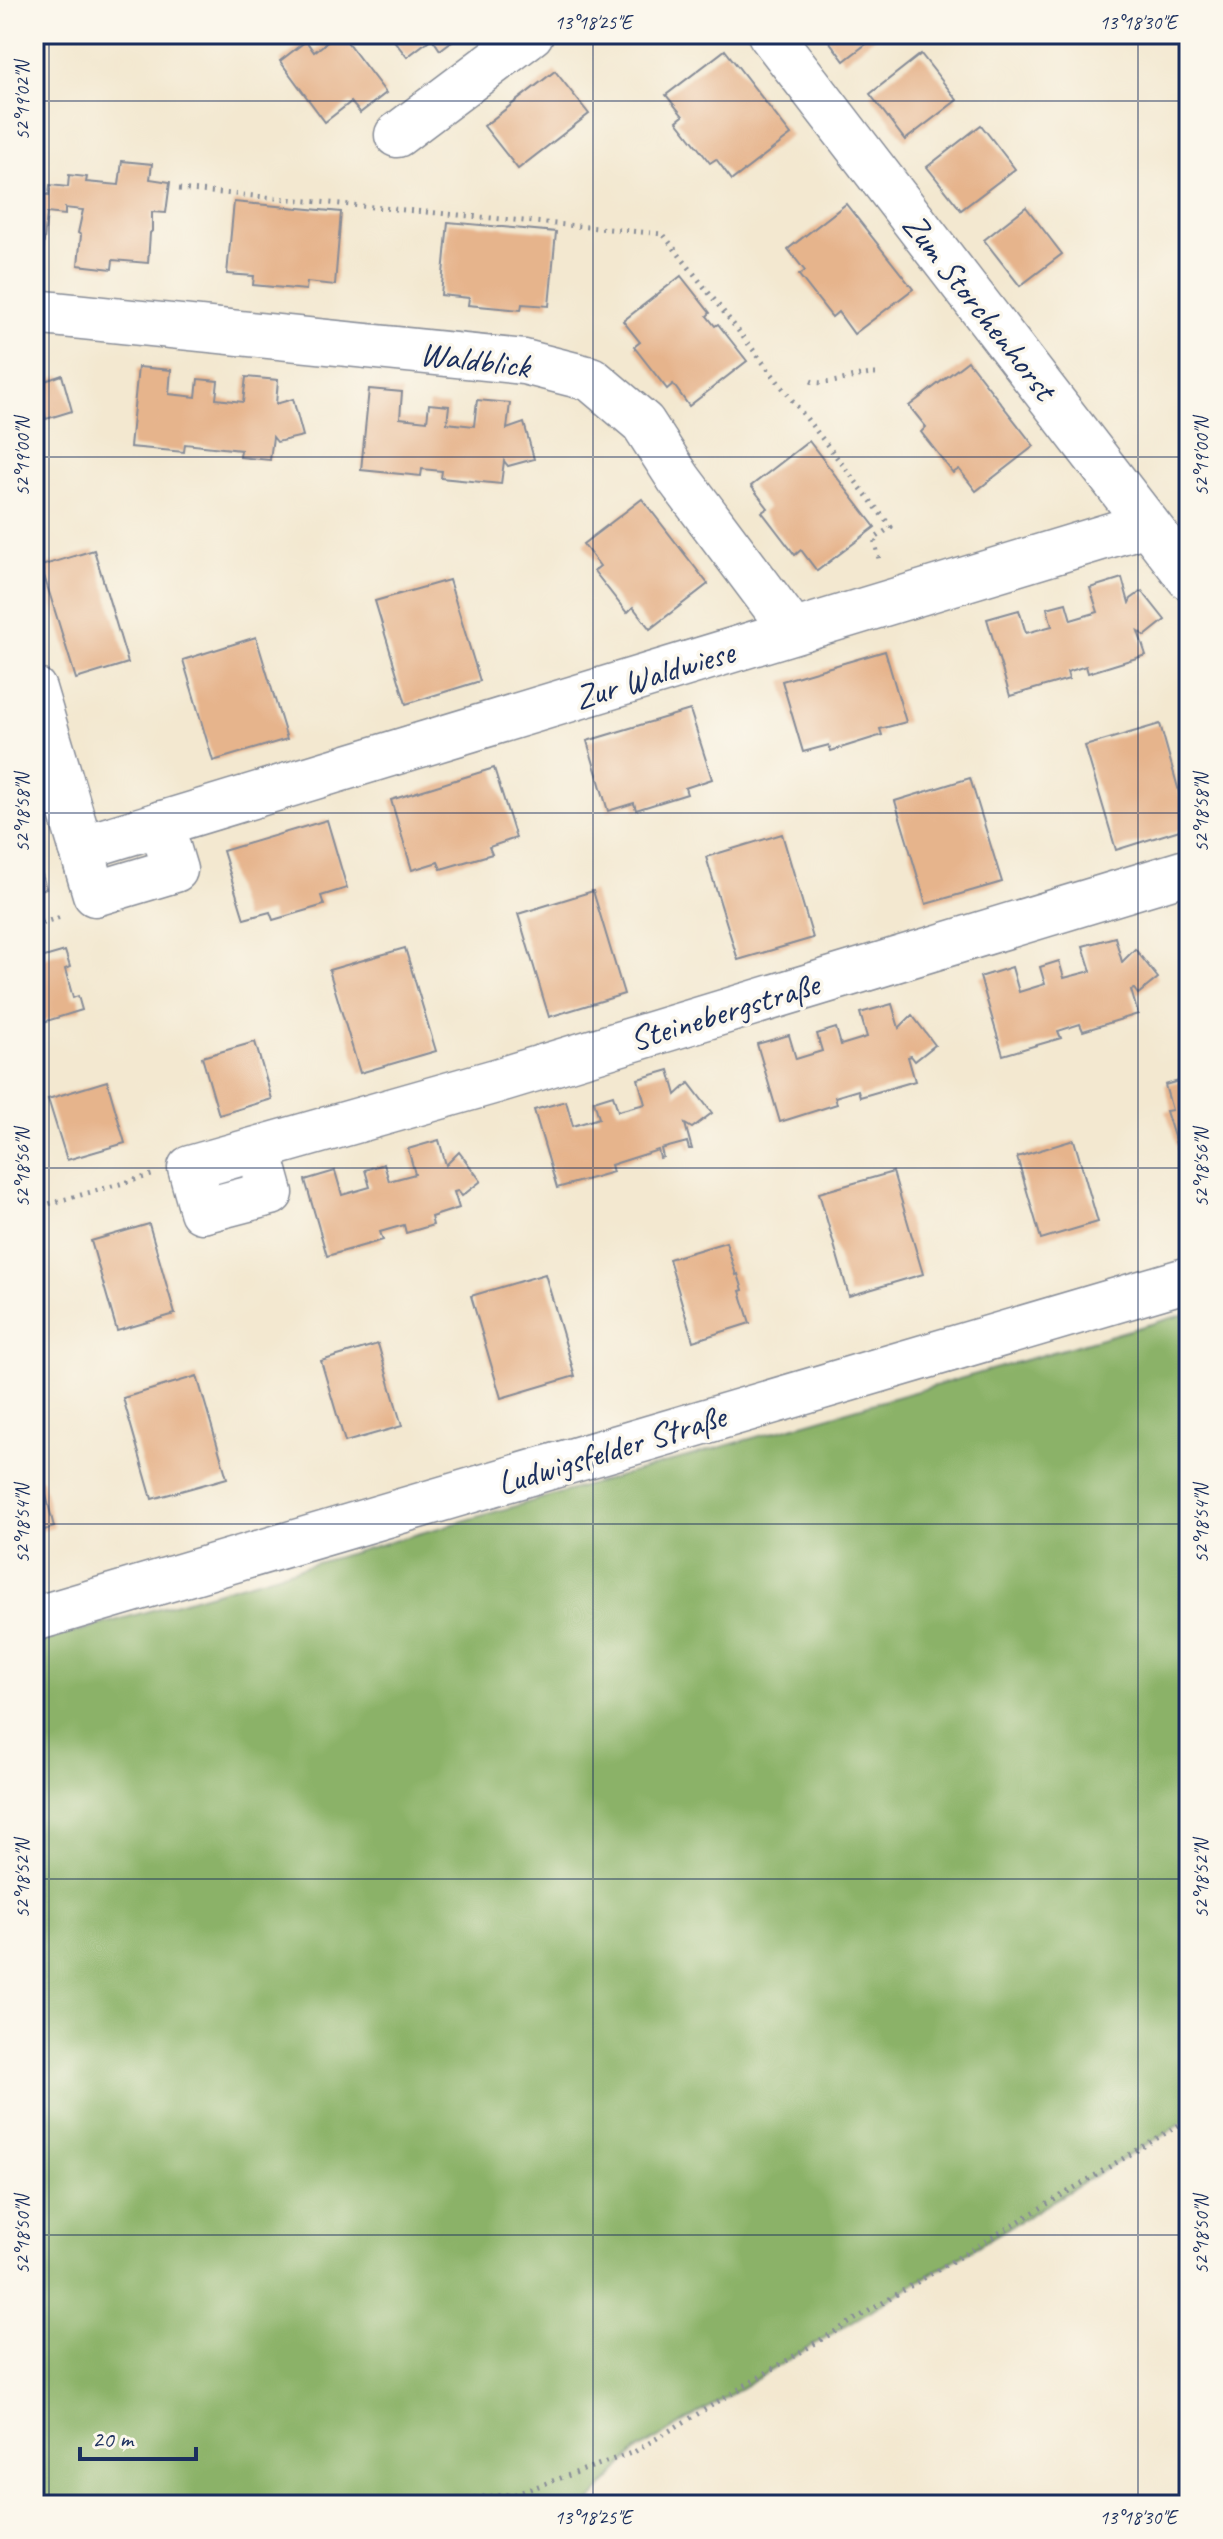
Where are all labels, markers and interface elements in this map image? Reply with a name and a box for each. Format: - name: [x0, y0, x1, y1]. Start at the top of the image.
- text: 13°18'25"E: [554, 10, 634, 35]
- text: 13°18'30"E: [1099, 10, 1179, 35]
- text: 52°19'02"N: [10, 59, 35, 140]
- street label: Zum Storchenhorst: [893, 204, 1068, 411]
- street label: Waldblick: [418, 331, 535, 388]
- text: 52°19'00"N: [10, 415, 35, 496]
- text: 52°19'00"N: [1189, 415, 1214, 496]
- street label: Zur Waldwiese: [569, 629, 741, 719]
- text: 52°18'58"N: [10, 771, 35, 852]
- text: 52°18'58"N: [1189, 771, 1214, 852]
- street label: Steinebergstraße: [624, 961, 827, 1061]
- text: 52°18'56"N: [10, 1126, 35, 1207]
- text: 52°18'56"N: [1189, 1126, 1214, 1207]
- street label: Ludwigsfelder Straße: [492, 1393, 733, 1505]
- text: 52°18'54"N: [10, 1482, 35, 1563]
- text: 52°18'54"N: [1189, 1482, 1214, 1563]
- text: 52°18'52"N: [10, 1837, 35, 1918]
- text: 52°18'52"N: [1189, 1837, 1214, 1918]
- text: 52°18'50"N: [10, 2193, 35, 2274]
- text: 52°18'50"N: [1189, 2193, 1214, 2274]
- scale bar: [80, 2411, 196, 2461]
- text: 20 m: [92, 2424, 135, 2454]
- text: 13°18'25"E: [554, 2505, 634, 2530]
- text: 13°18'30"E: [1099, 2505, 1179, 2530]

